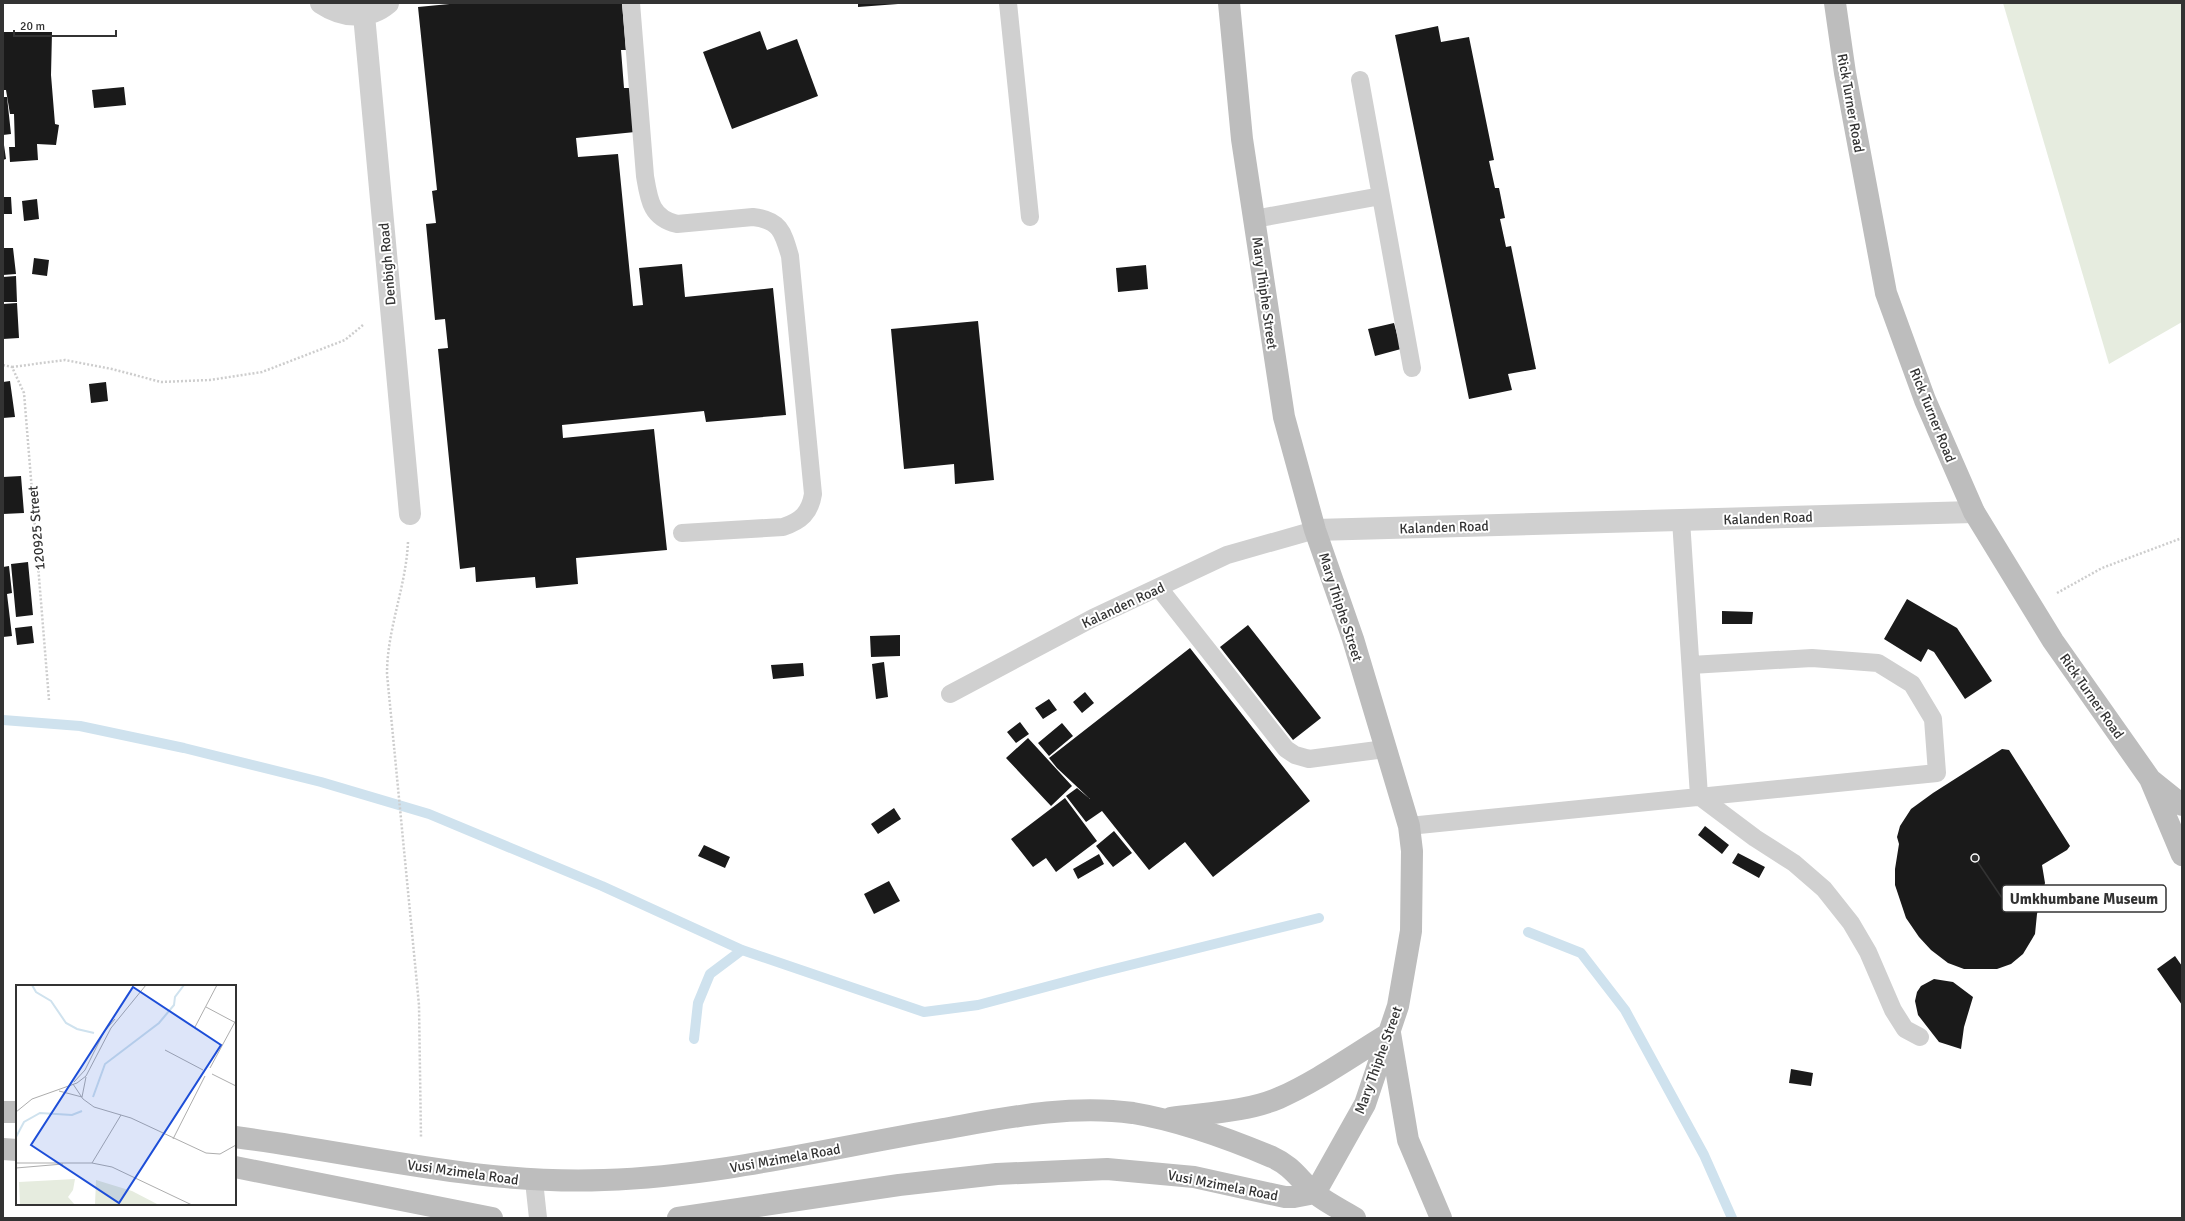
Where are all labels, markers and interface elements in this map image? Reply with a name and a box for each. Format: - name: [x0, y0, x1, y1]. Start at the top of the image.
- scale bar: [14, 12, 116, 38]
- text: 20 m: [20, 19, 45, 34]
- street label: Rick Turner Road: [1833, 52, 1868, 154]
- street label: Denbigh Road: [375, 222, 400, 306]
- street label: Mary Thiphe Street: [1248, 236, 1281, 351]
- street label: Rick Turner Road: [1906, 366, 1959, 465]
- street label: 120925 Street: [24, 485, 49, 571]
- street label: Kalanden Road: [1723, 508, 1813, 529]
- street label: Kalanden Road: [1399, 517, 1489, 538]
- street label: Mary Thiphe Street: [1315, 551, 1366, 664]
- street label: Kalanden Road: [1079, 579, 1167, 632]
- street label: Rick Turner Road: [2056, 650, 2127, 742]
- callout: Umkhumbane Museum: [2002, 885, 2166, 912]
- text: Umkhumbane Museum: [2010, 890, 2158, 908]
- inset map: [16, 985, 236, 1205]
- street label: Mary Thiphe Street: [1351, 1004, 1406, 1116]
- street label: Vusi Mzimela Road: [728, 1140, 842, 1177]
- street label: Vusi Mzimela Road: [406, 1156, 520, 1189]
- street label: Vusi Mzimela Road: [1166, 1166, 1280, 1205]

